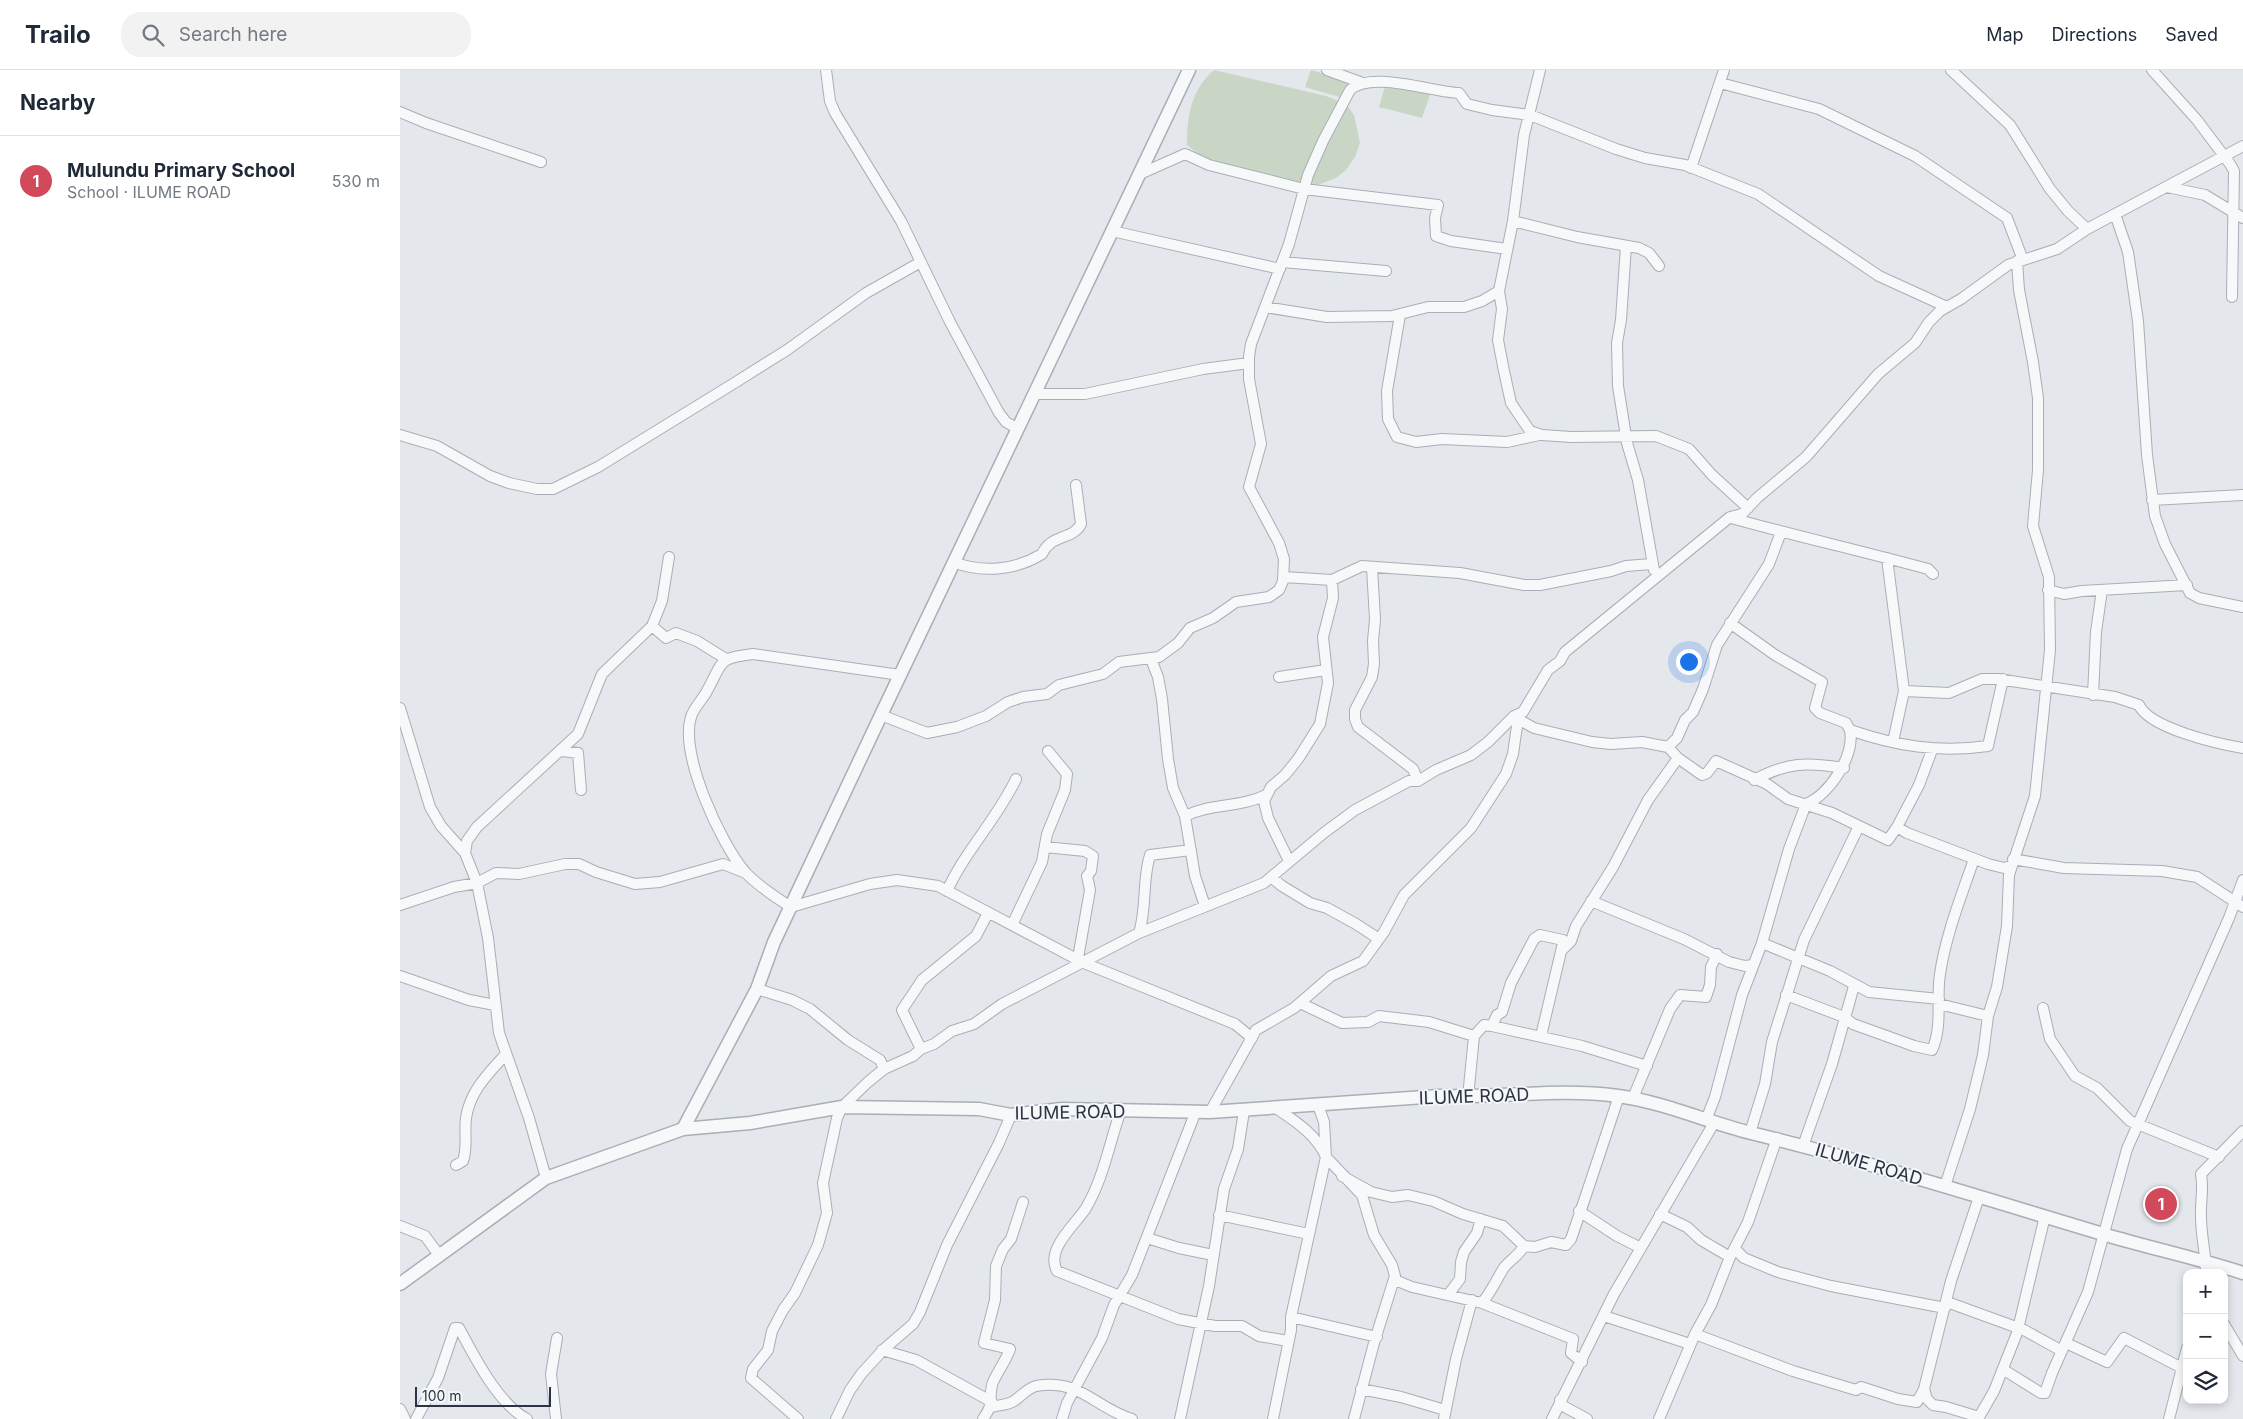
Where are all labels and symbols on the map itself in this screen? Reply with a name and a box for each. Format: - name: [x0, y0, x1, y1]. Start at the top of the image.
- your location: [1676, 649, 1702, 675]
- street label: ILUME ROAD: [1418, 1084, 1530, 1108]
- street label: ILUME ROAD: [1014, 1101, 1126, 1123]
- street label: ILUME ROAD: [1813, 1139, 1925, 1189]
- pin: 1: [2145, 1185, 2177, 1223]
- scale bar: [415, 1384, 551, 1407]

